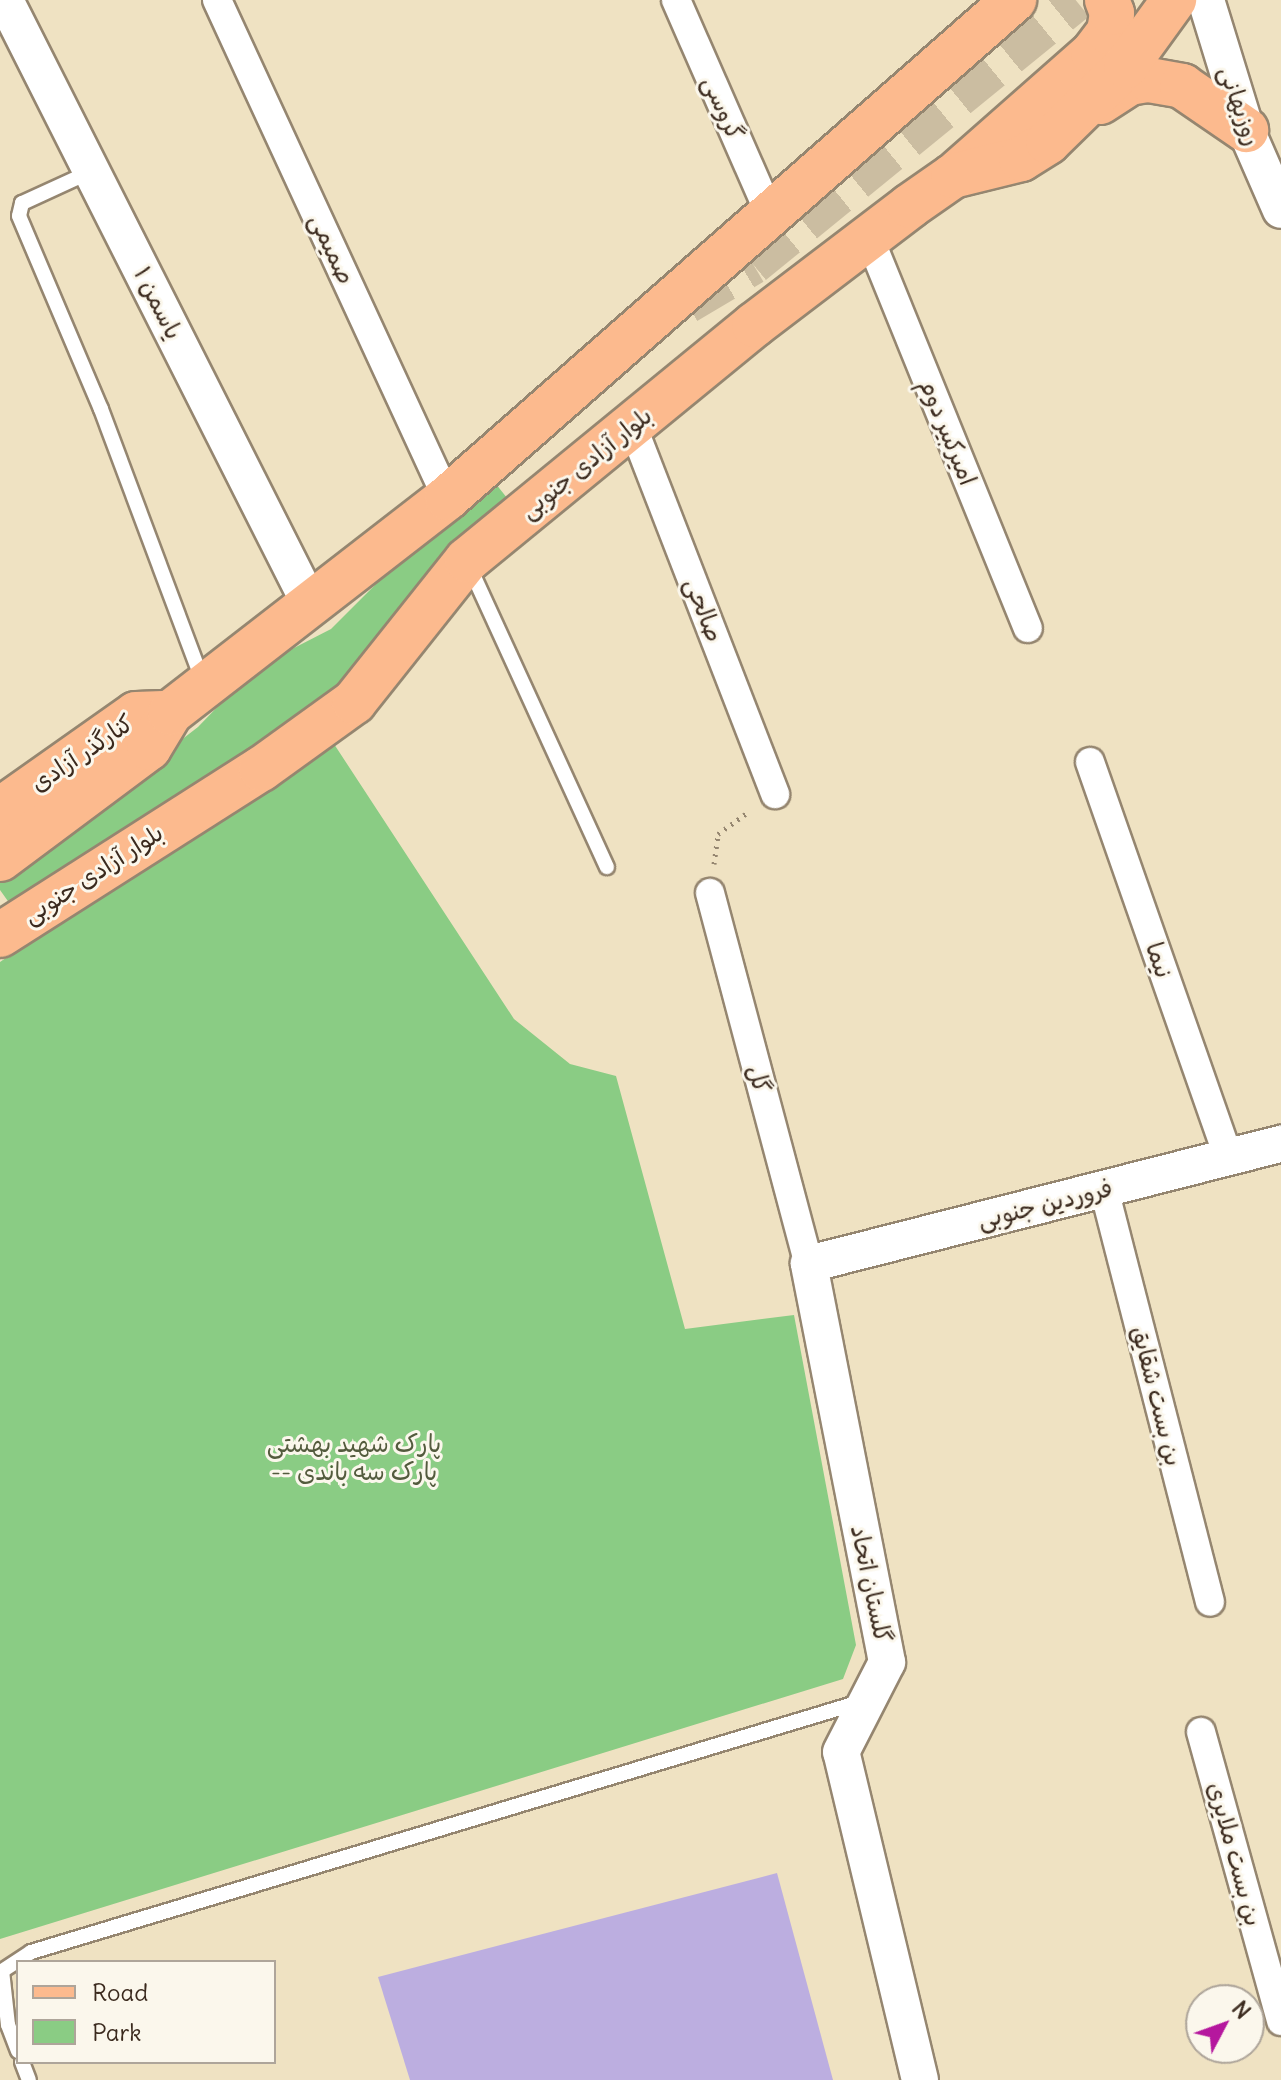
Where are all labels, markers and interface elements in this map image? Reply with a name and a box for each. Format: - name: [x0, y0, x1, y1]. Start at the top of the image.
- street label: روزبهانی: [1213, 62, 1267, 150]
- street label: گروسی: [696, 72, 750, 144]
- street label: صمیمی: [303, 209, 361, 289]
- street label: یاسمن ۱: [128, 262, 188, 344]
- street label: امیرکبیر دوم: [914, 375, 982, 489]
- street label: بلوار آزادی جنوبی: [514, 401, 658, 525]
- street label: صالحی: [679, 574, 729, 646]
- street label: کنارگذر آزادی: [25, 708, 139, 798]
- street label: بلوار آزادی جنوبی: [17, 818, 169, 930]
- street label: نیما: [1140, 938, 1178, 982]
- street label: گل: [742, 1062, 776, 1096]
- street label: فروردین جنوبی: [975, 1173, 1115, 1235]
- street label: بن بست شقایق: [1126, 1323, 1188, 1469]
- park label: پارک شهید بهشتی -- پارک سه باندی: [267, 1430, 441, 1486]
- street label: گلستان اتحاد: [845, 1523, 897, 1645]
- street label: بن بست ملایری: [1202, 1779, 1268, 1929]
- legend: [16, 1960, 276, 2064]
- text: Road: [92, 1977, 148, 2007]
- north arrow: [1185, 1984, 1265, 2064]
- text: N: [1226, 1995, 1257, 2024]
- text: Park: [92, 2017, 142, 2047]

